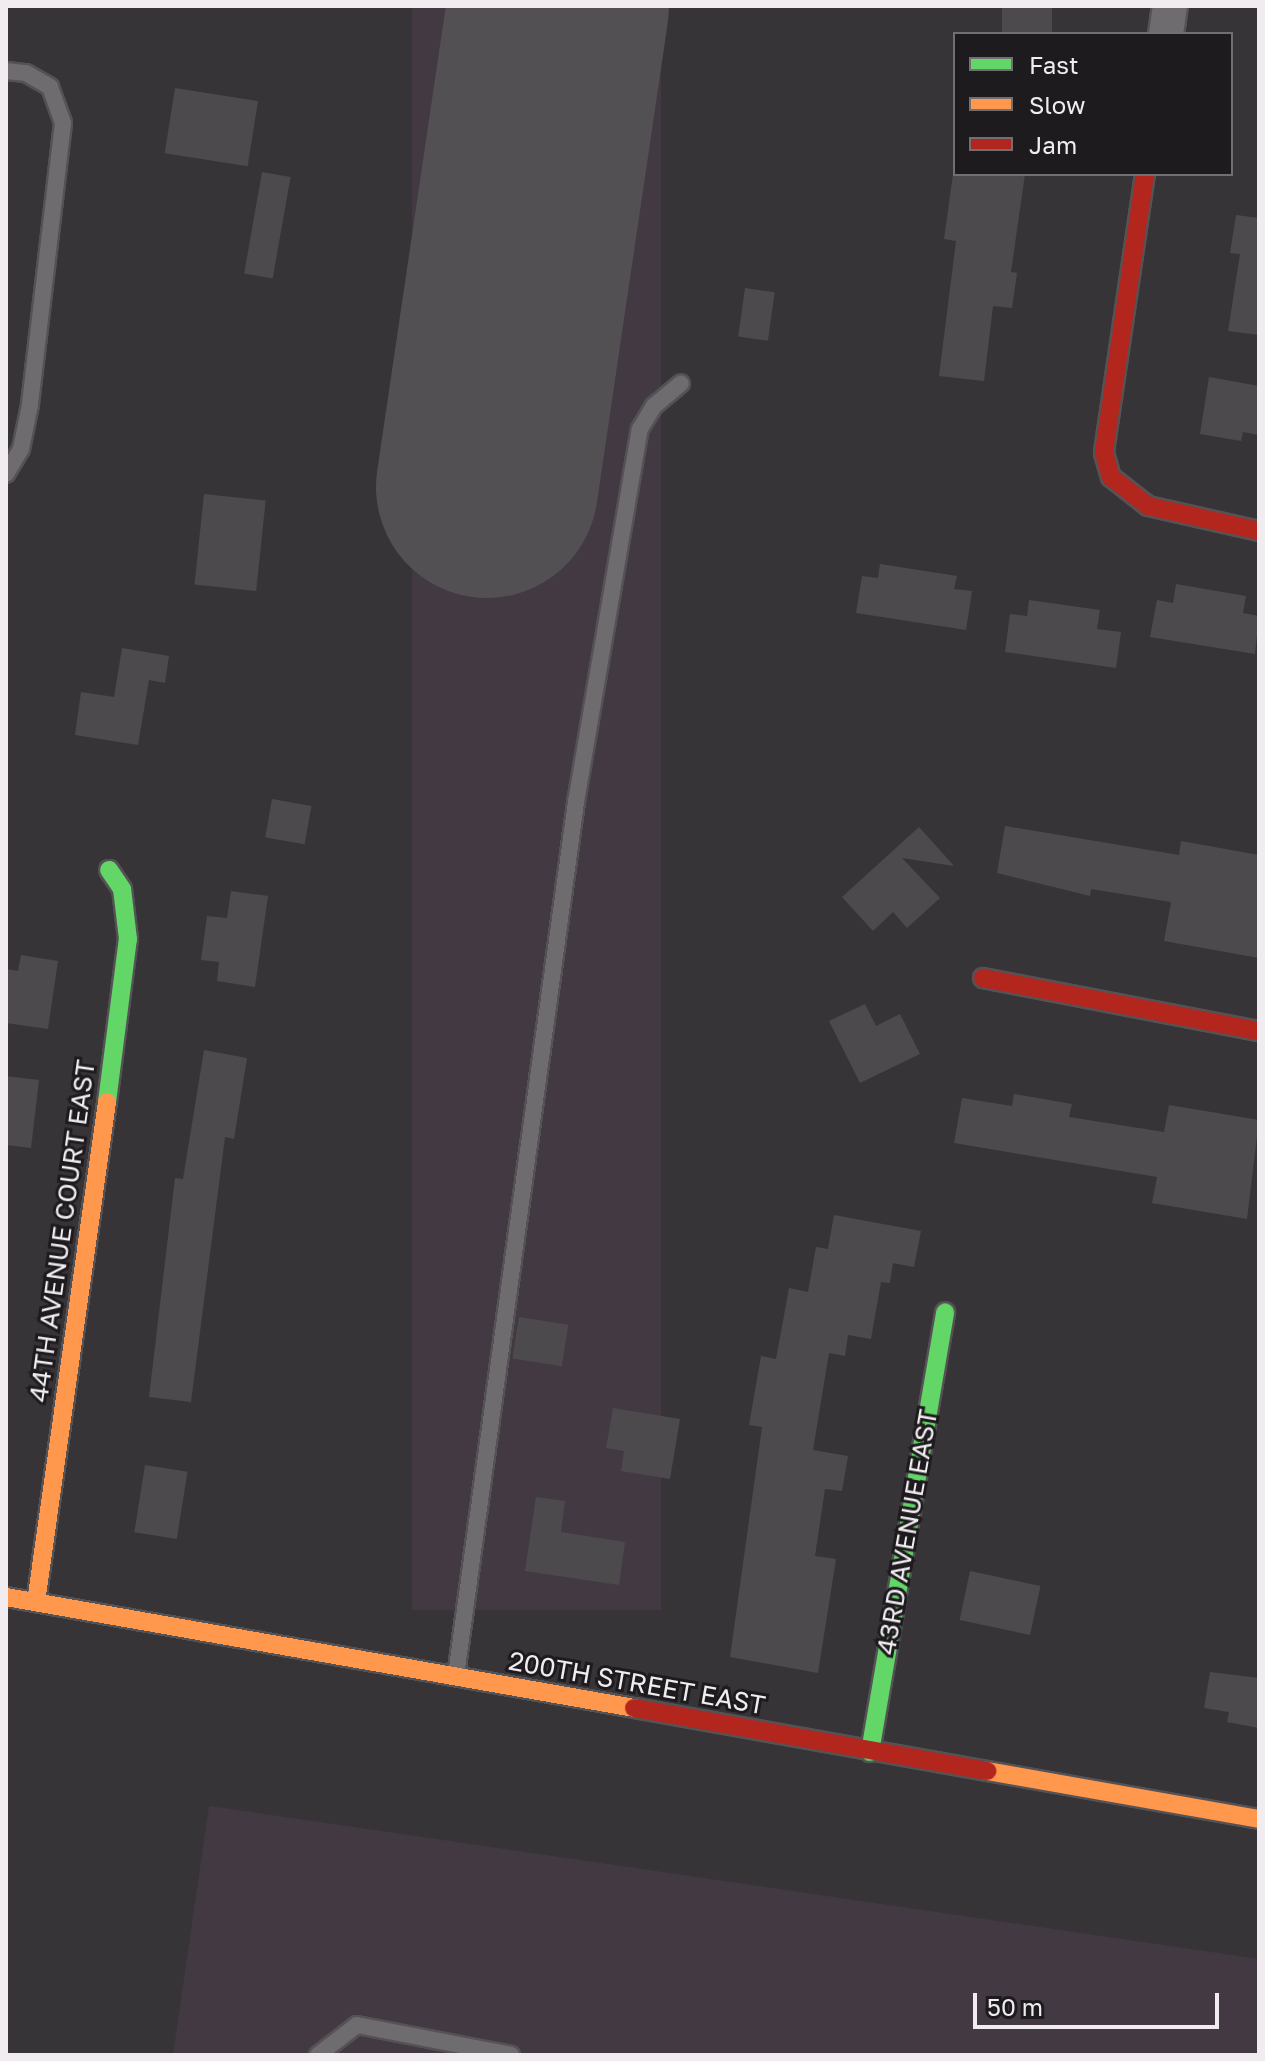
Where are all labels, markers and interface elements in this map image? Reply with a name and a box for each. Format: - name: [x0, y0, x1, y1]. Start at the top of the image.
- legend: [953, 32, 1233, 176]
- text: Fast: [1029, 50, 1079, 79]
- text: Slow: [1029, 90, 1085, 119]
- text: Jam: [1029, 130, 1077, 159]
- street label: 44TH AVENUE COURT EAST: [23, 1058, 101, 1404]
- street label: 43RD AVENUE EAST: [870, 1407, 944, 1657]
- street label: 200TH STREET EAST: [506, 1645, 768, 1721]
- scale bar: [977, 1977, 1223, 2027]
- text: 50 m: [987, 1992, 1043, 2021]

